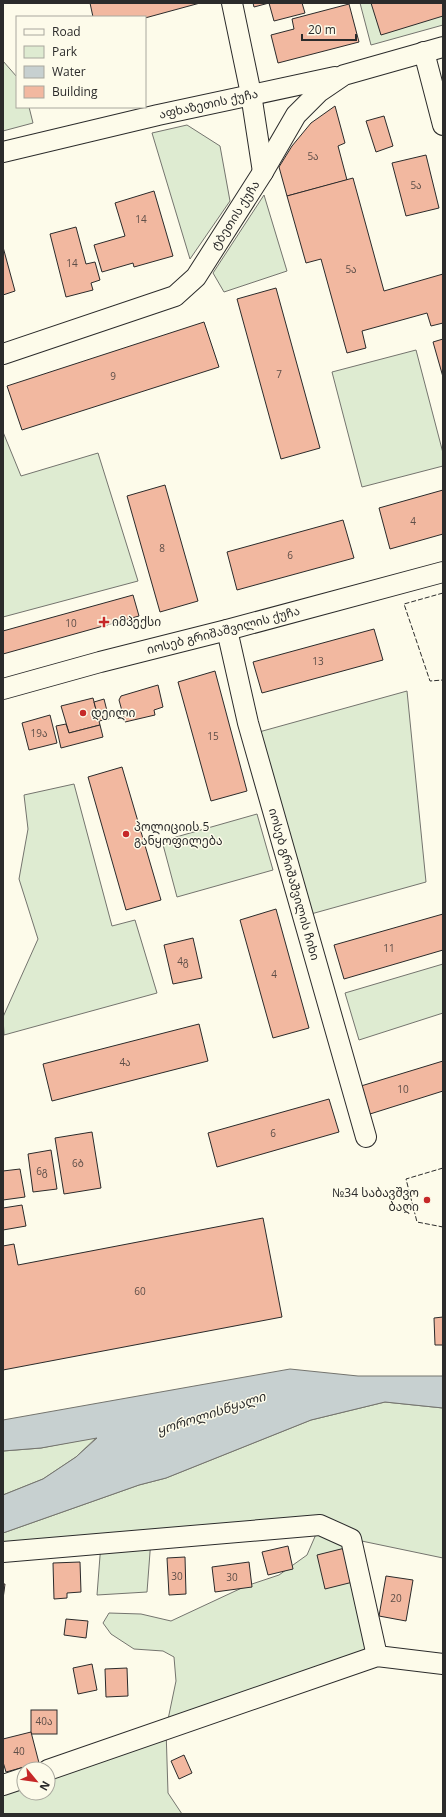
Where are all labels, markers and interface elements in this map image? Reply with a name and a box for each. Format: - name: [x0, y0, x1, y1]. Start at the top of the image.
- legend: [16, 16, 146, 108]
- scale bar: [302, 16, 356, 42]
- text: 20 m: [308, 21, 336, 38]
- text: Road: [52, 23, 81, 40]
- text: Park: [52, 43, 78, 60]
- text: Water: [52, 63, 86, 80]
- text: Building: [52, 83, 98, 100]
- street label: აფხაზეთის ქუჩა: [157, 85, 259, 123]
- house number: 5ა: [307, 149, 319, 163]
- street label: ტბეთის ქუჩა: [206, 177, 263, 253]
- house number: 5ა: [410, 178, 422, 192]
- house number: 14: [135, 212, 147, 226]
- house number: 14: [66, 256, 78, 270]
- house number: 5ა: [345, 262, 357, 276]
- house number: 7: [276, 367, 282, 381]
- house number: 9: [110, 369, 116, 383]
- house number: 4: [410, 514, 416, 528]
- house number: 8: [159, 541, 165, 555]
- house number: 6: [287, 548, 293, 562]
- street label: იოსებ გრიშაშვილის ქუჩა: [145, 602, 302, 658]
- place label: იმპექსი: [112, 613, 161, 630]
- house number: 10: [65, 616, 77, 630]
- marker: იმპექსი: [99, 617, 109, 627]
- house number: 13: [312, 654, 324, 668]
- place label: დეილი: [91, 704, 135, 721]
- marker: დეილი: [78, 708, 88, 718]
- house number: 19ა: [31, 726, 47, 740]
- house number: 15: [207, 729, 219, 743]
- street label: იოსებ გრიშაშვილის ჩიხი: [265, 806, 324, 962]
- place label: პოლიციის 5 განყოფილება: [134, 818, 223, 849]
- marker: პოლიციის 5 განყოფილება: [121, 829, 131, 839]
- house number: 11: [383, 941, 395, 955]
- house number: 4გ: [177, 954, 189, 968]
- house number: 4: [271, 967, 277, 981]
- house number: 4ა: [119, 1055, 131, 1069]
- house number: 10: [397, 1082, 409, 1096]
- house number: 6: [270, 1126, 276, 1140]
- house number: 6ბ: [72, 1156, 84, 1170]
- house number: 6გ: [36, 1164, 48, 1178]
- place label: №34 საბავშვო ბაღი: [332, 1184, 419, 1215]
- marker: №34 საბავშვო ბაღი: [422, 1195, 432, 1205]
- house number: 60: [134, 1284, 146, 1298]
- water label: ყოროლისწყალი: [155, 1387, 268, 1439]
- house number: 30: [171, 1569, 183, 1583]
- house number: 30: [226, 1570, 238, 1584]
- house number: 20: [390, 1591, 402, 1605]
- house number: 40ა: [36, 1714, 52, 1728]
- house number: 40: [13, 1744, 25, 1758]
- north arrow: [16, 1761, 56, 1801]
- text: N: [36, 1779, 54, 1794]

